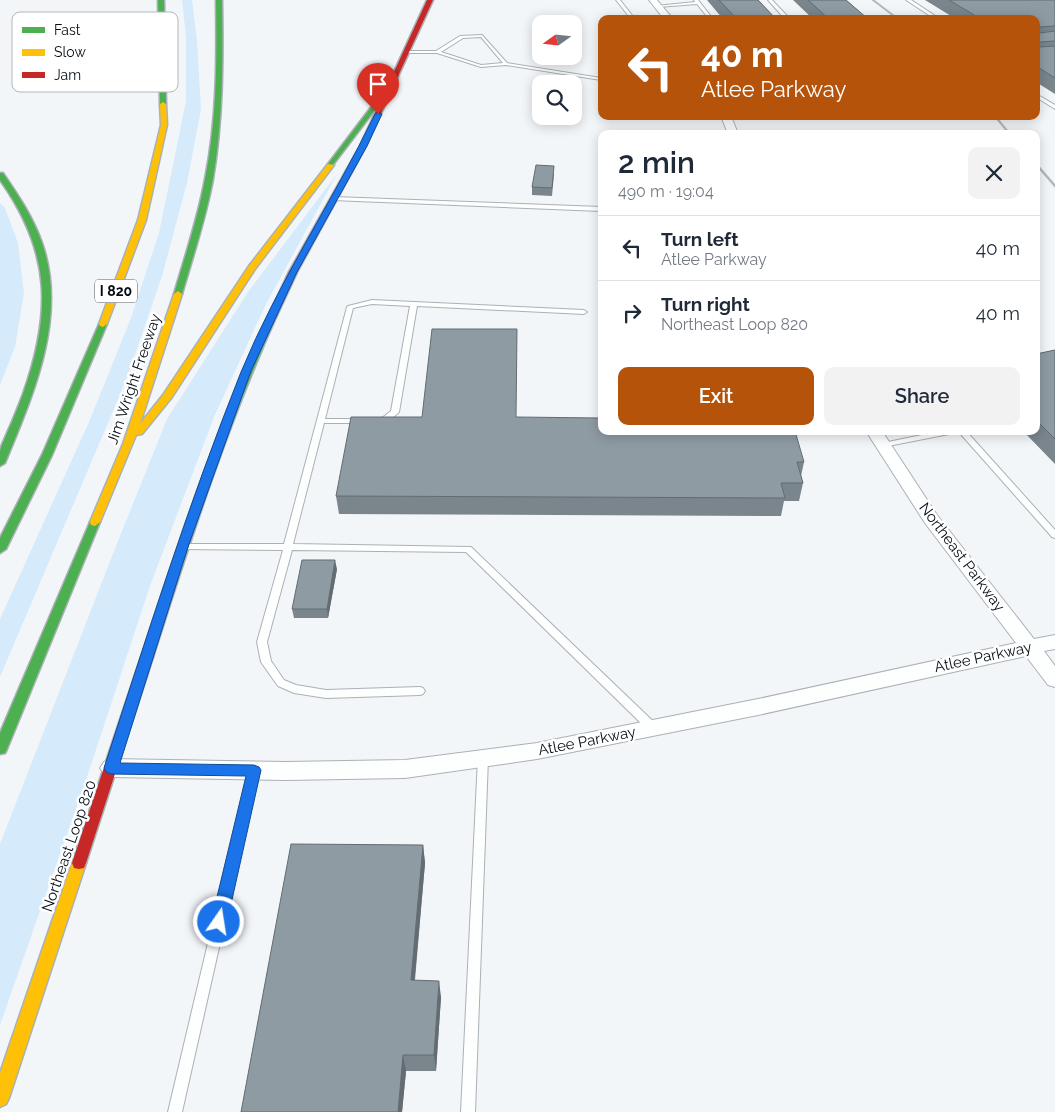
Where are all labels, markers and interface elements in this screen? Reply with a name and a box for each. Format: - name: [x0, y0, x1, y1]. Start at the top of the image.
- legend: [12, 12, 178, 92]
- north arrow: [532, 15, 582, 65]
- map controls: [532, 15, 582, 125]
- text: Fast: [54, 22, 81, 38]
- text: 40 m: [701, 34, 783, 75]
- icon: left: [618, 35, 683, 100]
- text: Slow: [54, 44, 86, 60]
- pin: [357, 63, 399, 114]
- text: Jam: [54, 67, 81, 83]
- icon: arrive: [364, 70, 392, 98]
- button: search: [532, 75, 582, 125]
- text: Atlee Parkway: [701, 76, 846, 102]
- text: 2 min: [618, 145, 695, 180]
- button: close: [968, 147, 1020, 199]
- text: 490 m · 19:04: [618, 182, 714, 201]
- text: Turn left: [661, 228, 738, 250]
- icon: left: [618, 234, 646, 262]
- text: 40 m: [976, 237, 1020, 259]
- text: Atlee Parkway: [661, 250, 767, 269]
- road number: I 820: [95, 280, 137, 302]
- text: Turn right: [661, 293, 750, 315]
- icon: right: [618, 299, 646, 327]
- text: 40 m: [976, 302, 1020, 324]
- street label: Jim Wright Freeway: [103, 311, 165, 447]
- text: Northeast Loop 820: [661, 315, 808, 334]
- button: Exit: [618, 367, 814, 425]
- button: Share: [824, 367, 1020, 425]
- street label: Northeast Parkway: [915, 499, 1009, 615]
- street label: Atlee Parkway: [933, 638, 1033, 676]
- street label: Atlee Parkway: [537, 723, 637, 759]
- street label: Northeast Loop 820: [38, 778, 100, 914]
- position arrow: [192, 895, 244, 947]

